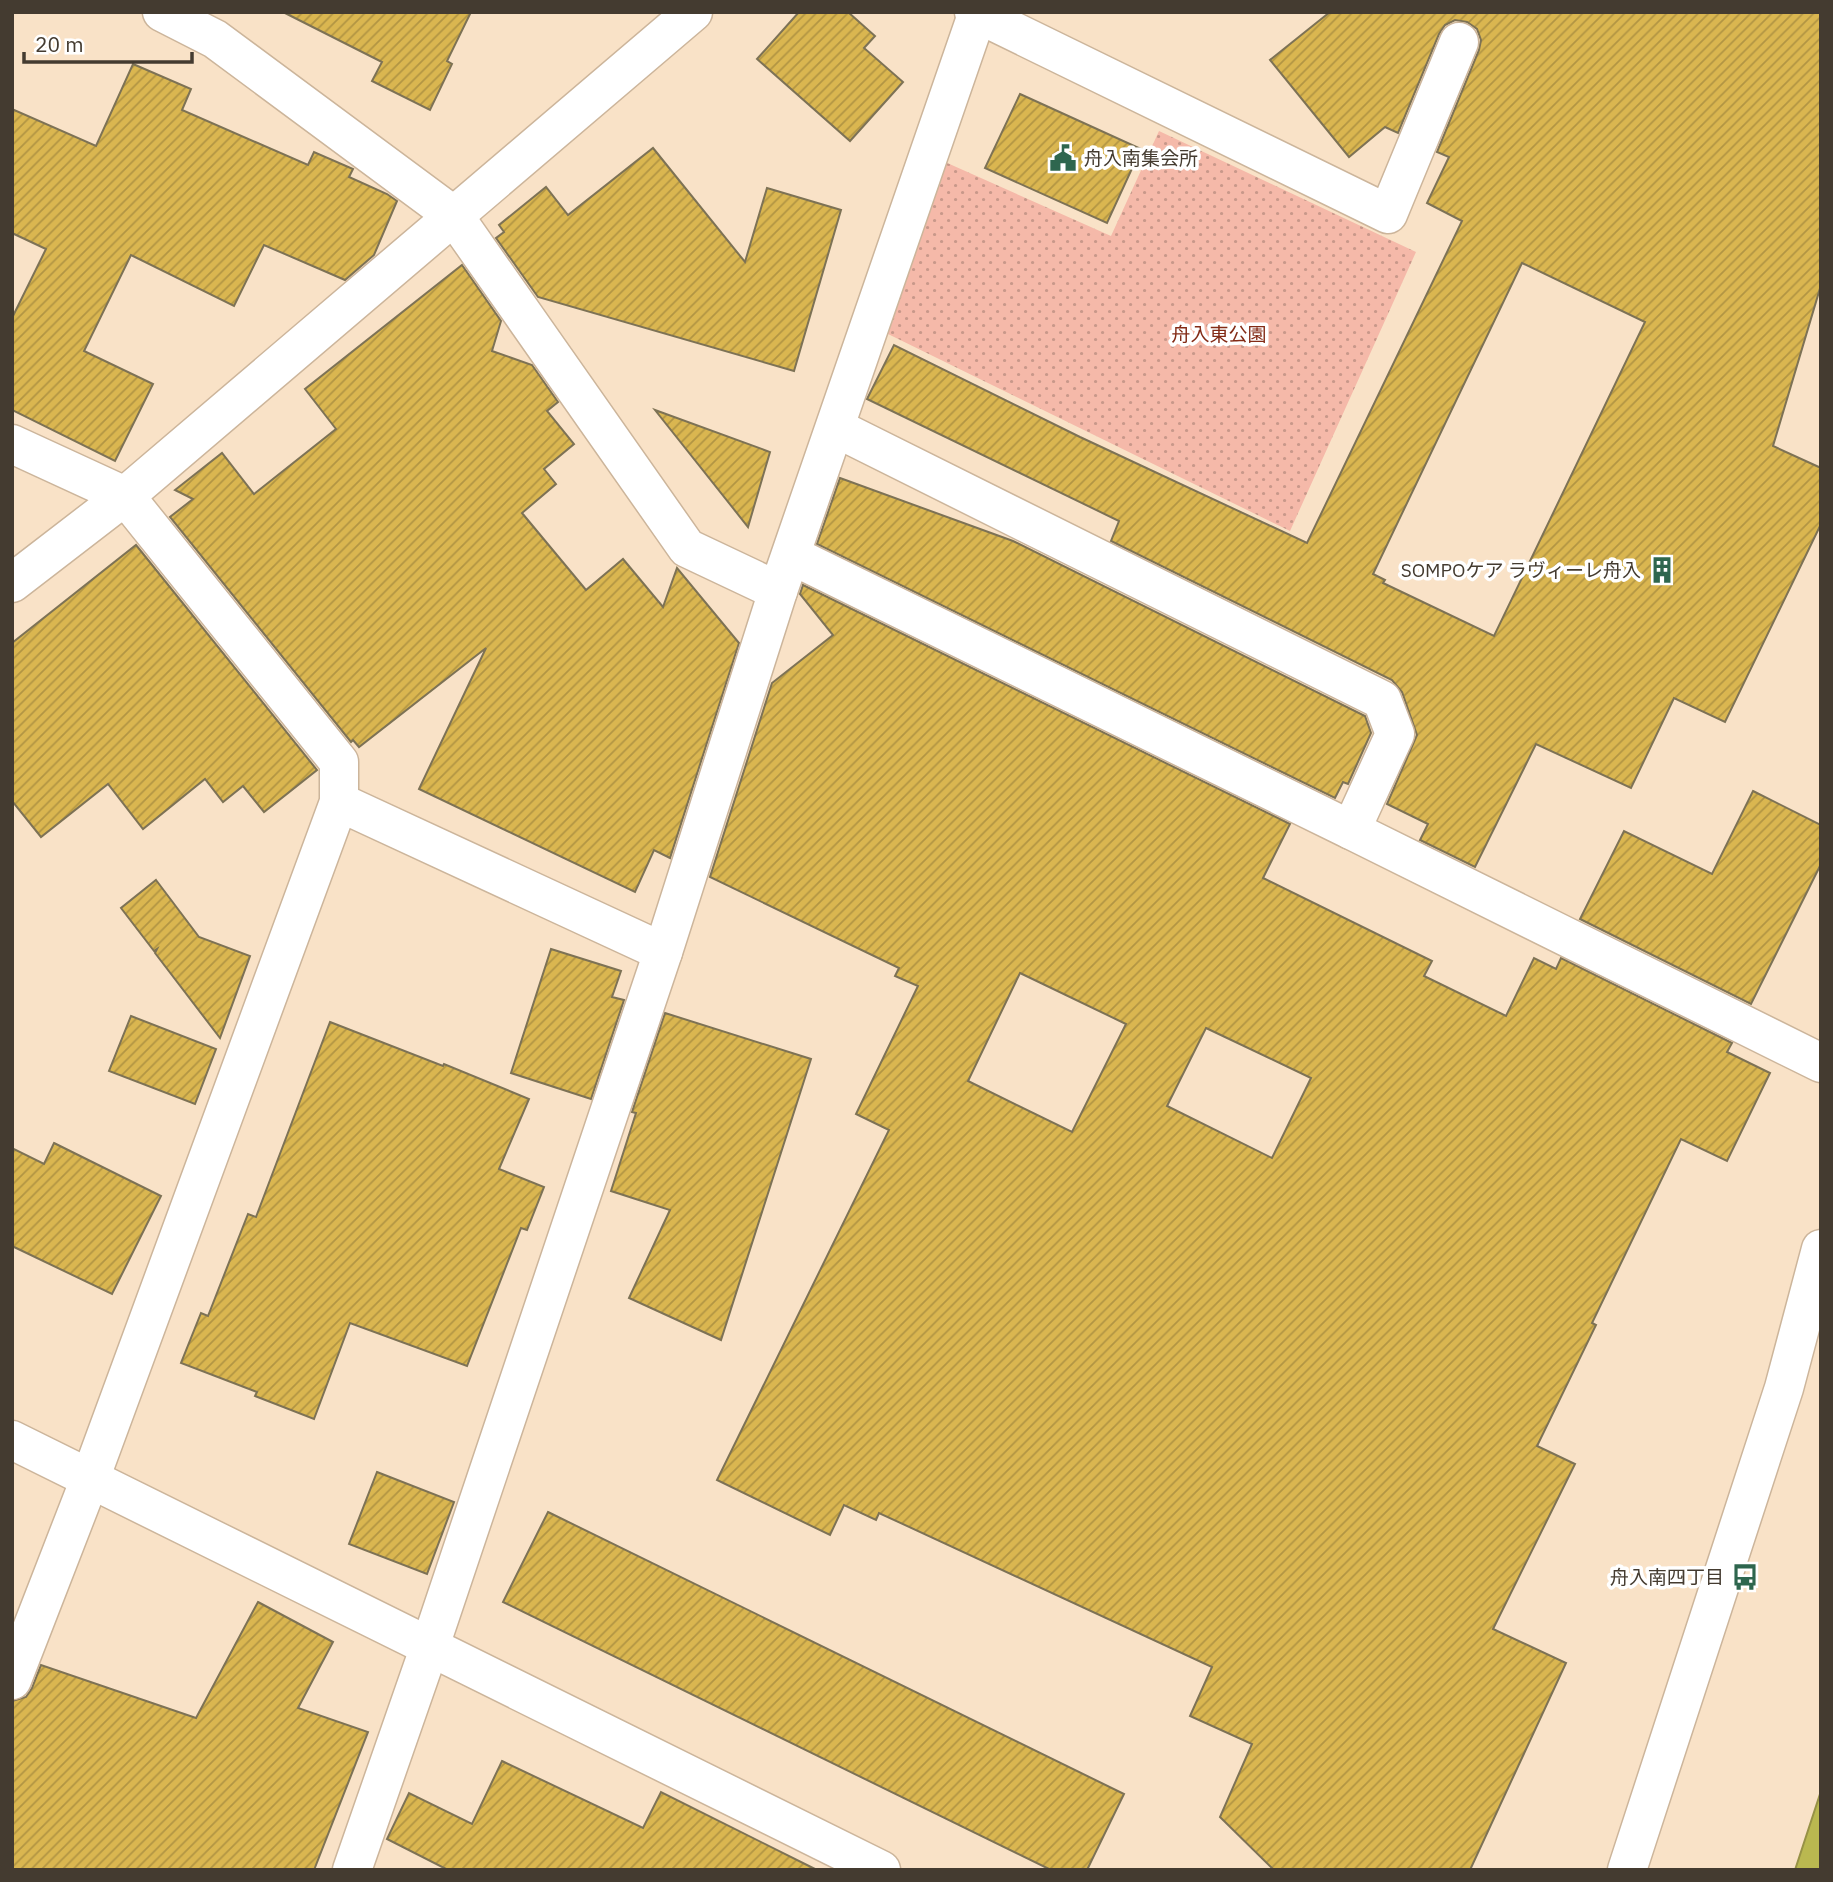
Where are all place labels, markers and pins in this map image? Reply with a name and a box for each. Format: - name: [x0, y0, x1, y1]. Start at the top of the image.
- public building icon: 舟入南集会所: [1048, 143, 1078, 173]
- place label: 舟入南集会所: [1084, 146, 1198, 170]
- building icon: SOMPOケア ラヴィーレ舟入: [1647, 555, 1677, 585]
- place label: SOMPOケア ラヴィーレ舟入: [1401, 558, 1641, 582]
- bus stop icon: 舟入南四丁目: [1730, 1562, 1760, 1592]
- place label: 舟入南四丁目: [1610, 1565, 1724, 1589]

